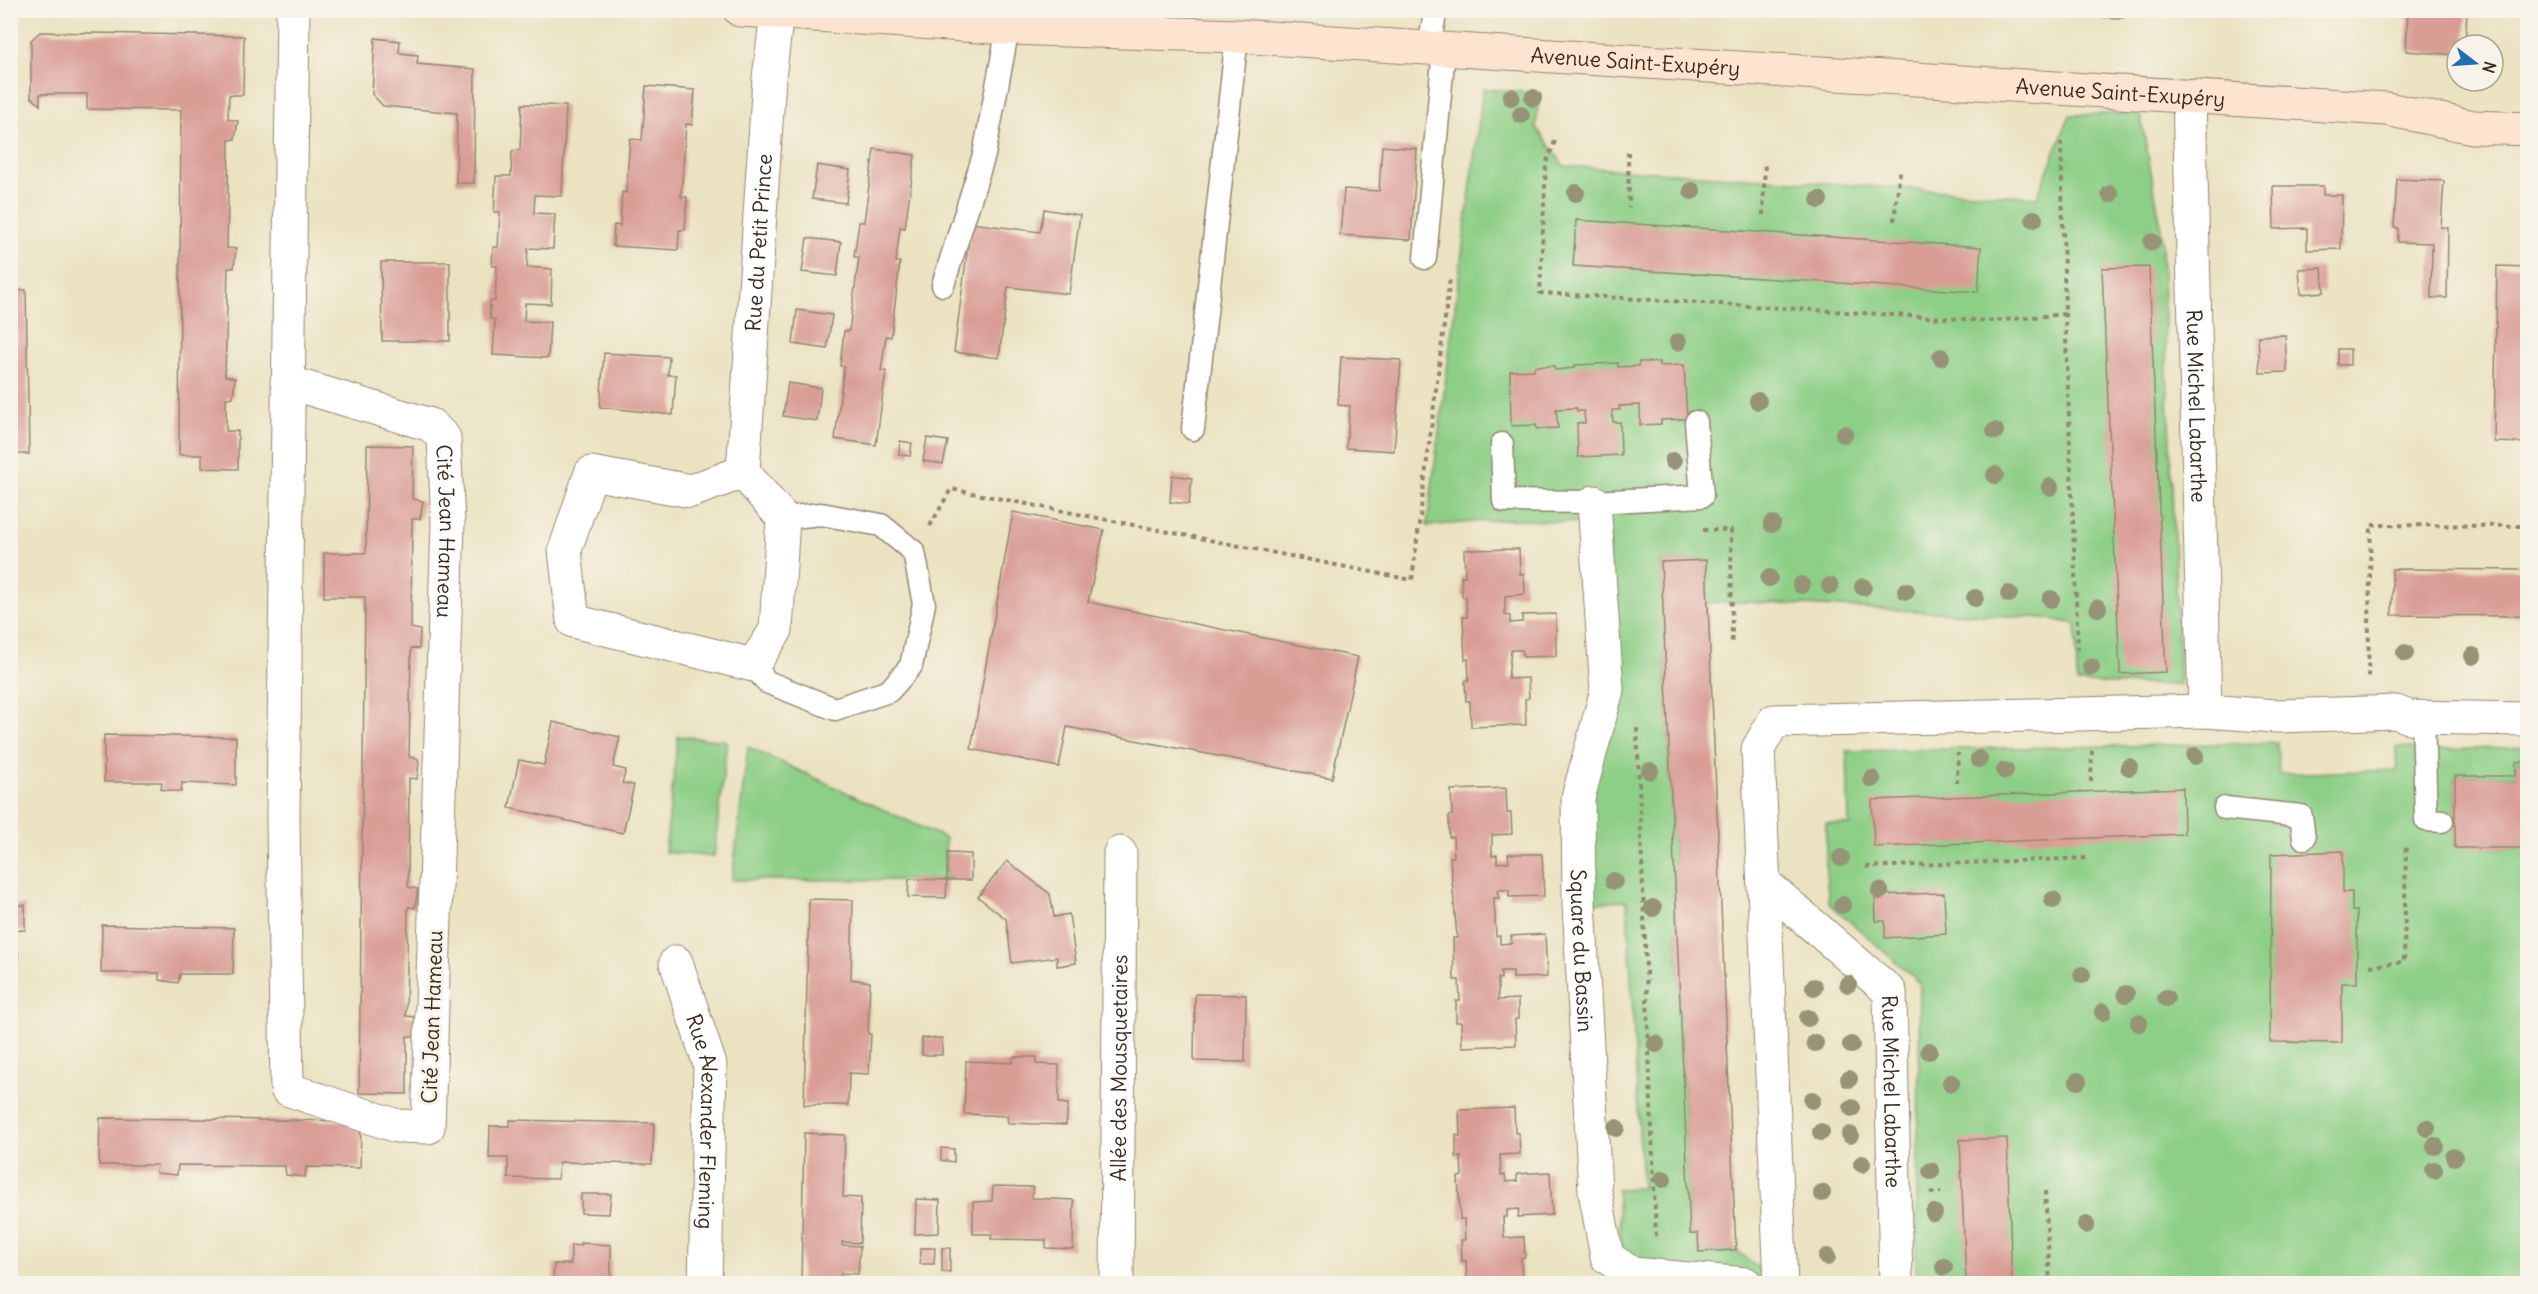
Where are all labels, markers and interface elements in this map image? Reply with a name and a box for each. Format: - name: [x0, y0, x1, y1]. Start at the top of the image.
- north arrow: [2445, 33, 2505, 93]
- street label: Avenue Saint-Exupéry: [1530, 41, 1741, 81]
- text: N: [2478, 59, 2501, 76]
- street label: Avenue Saint-Exupéry: [2015, 72, 2226, 112]
- street label: Rue du Petit Prince: [739, 153, 777, 332]
- street label: Rue Michel Labarthe: [2181, 309, 2213, 503]
- street label: Cité Jean Hameau: [431, 444, 462, 619]
- street label: Square du Bassin: [1565, 869, 1600, 1033]
- street label: Cité Jean Hameau: [415, 930, 449, 1104]
- street label: Allée des Mousquetaires: [1104, 954, 1133, 1182]
- street label: Rue Michel Labarthe: [1877, 994, 1908, 1188]
- street label: Rue Alexander Fleming: [680, 1010, 723, 1230]

